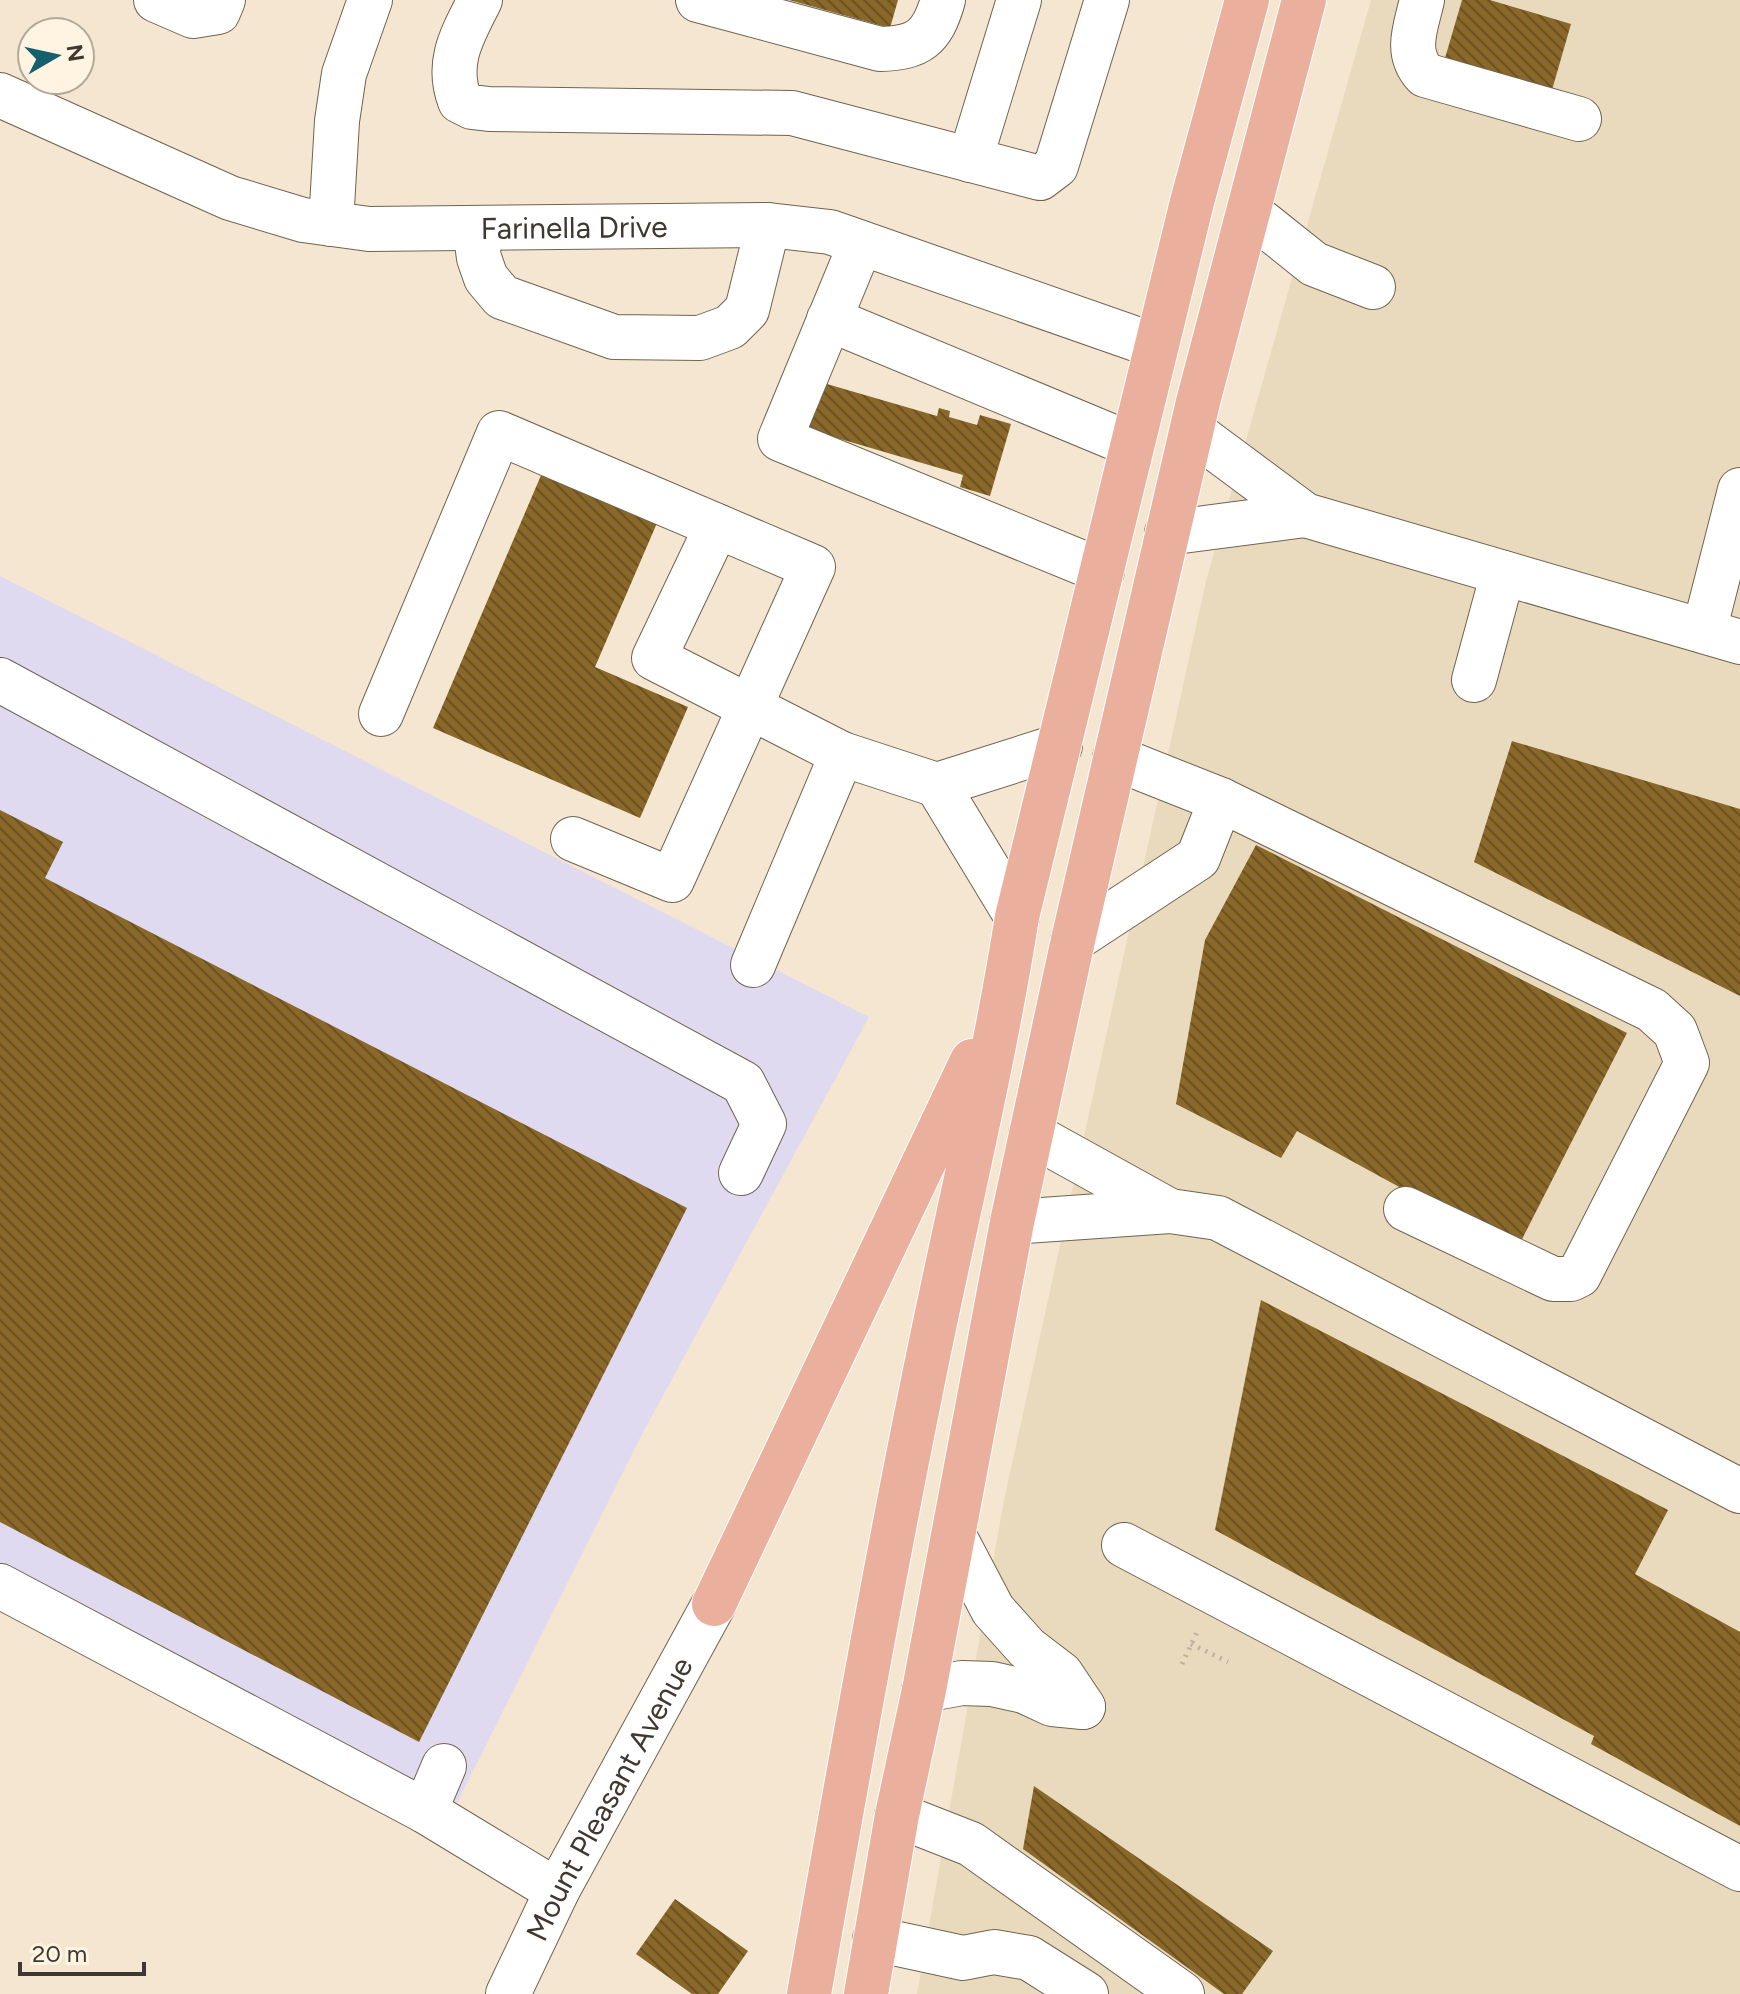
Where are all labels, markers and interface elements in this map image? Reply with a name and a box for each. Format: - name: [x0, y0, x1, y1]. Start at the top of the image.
- north arrow: [16, 16, 96, 96]
- text: N: [61, 42, 90, 63]
- street label: Farinella Drive: [480, 208, 668, 246]
- street label: Mount Pleasant Avenue: [518, 1650, 700, 1946]
- scale bar: [20, 1926, 144, 1976]
- text: 20 m: [32, 1939, 87, 1968]

